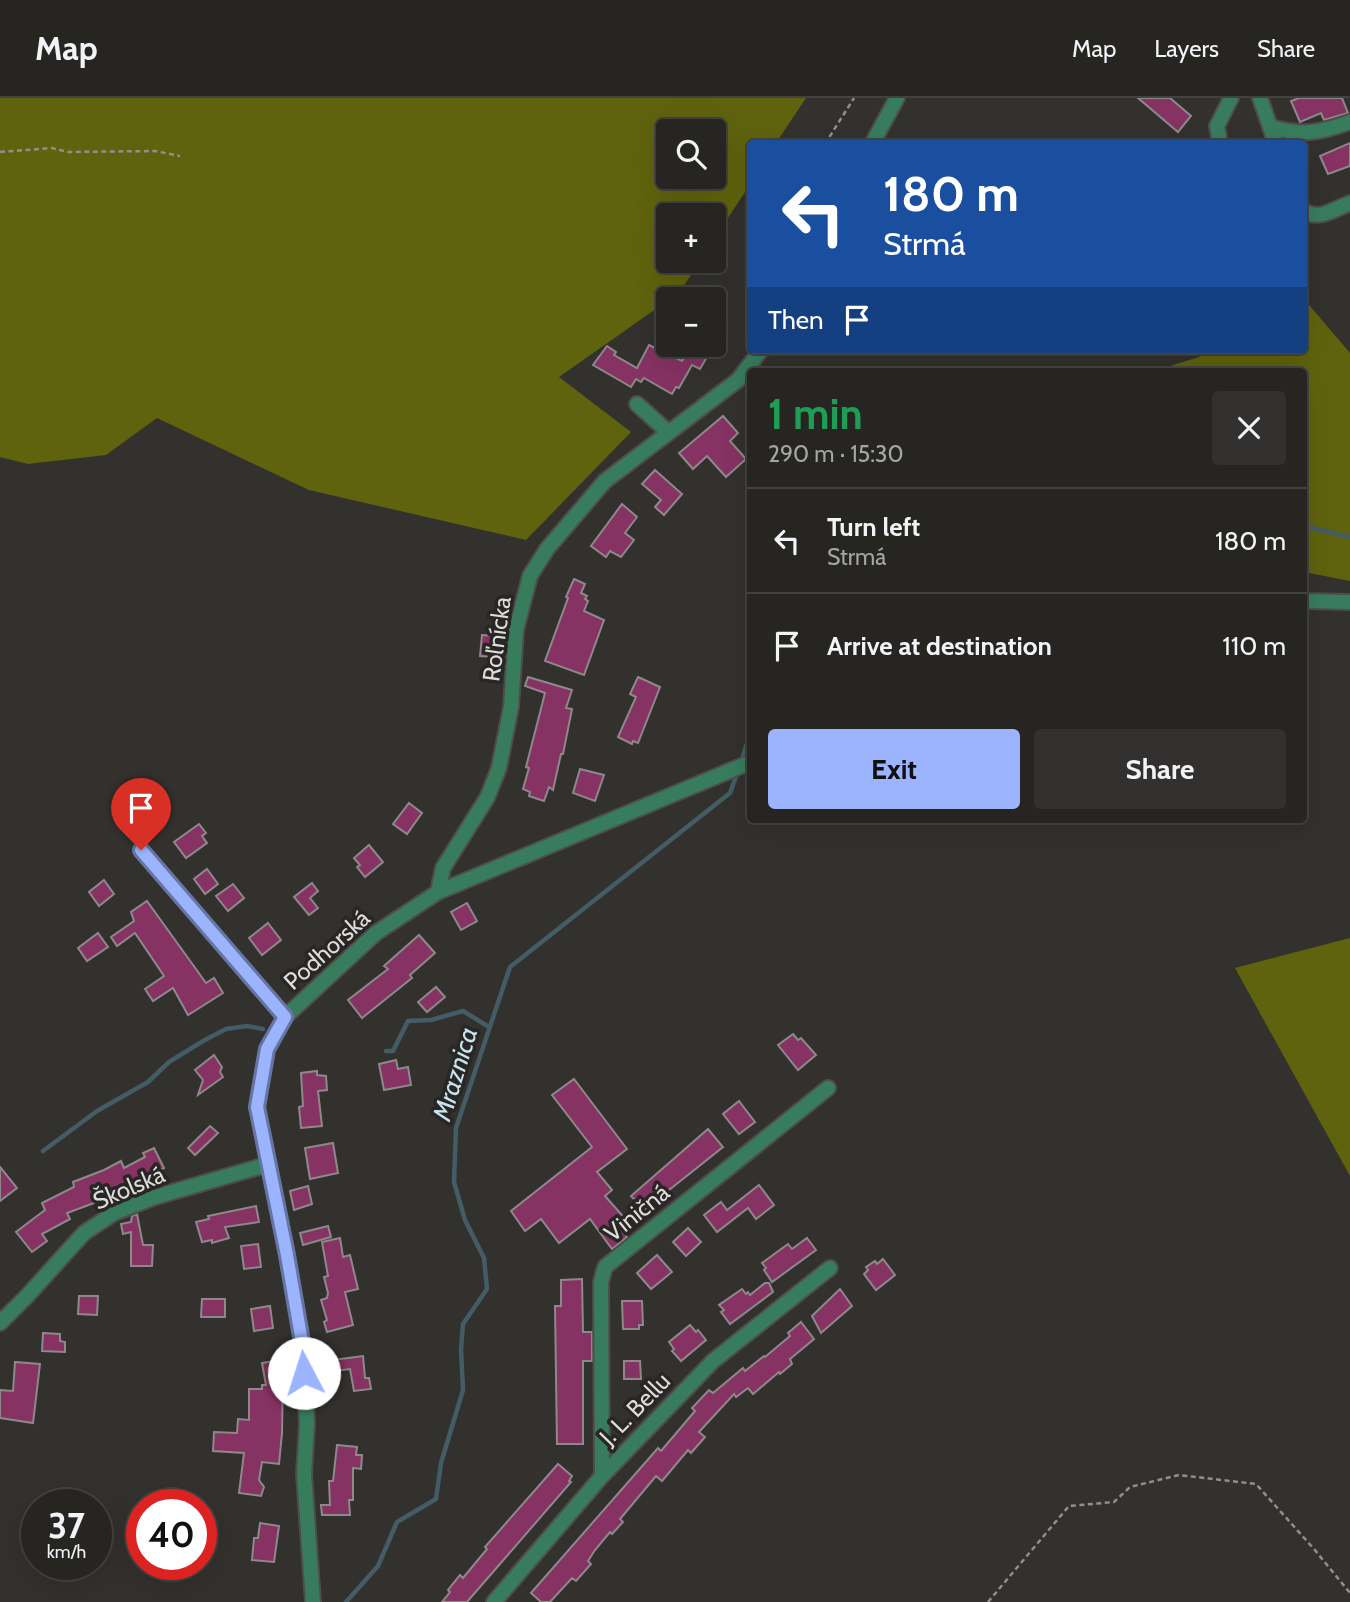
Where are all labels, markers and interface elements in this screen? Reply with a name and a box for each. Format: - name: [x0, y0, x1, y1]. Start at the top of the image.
- text: Map: [35, 28, 98, 68]
- text: Map: [1072, 34, 1116, 63]
- text: Layers: [1154, 34, 1219, 63]
- text: Share: [1257, 34, 1315, 63]
- map controls: [656, 119, 726, 357]
- button: search: [656, 119, 726, 189]
- text: 180 m: [883, 164, 1019, 223]
- icon: left: [768, 168, 859, 259]
- button: +: [656, 203, 726, 273]
- text: Strmá: [883, 224, 966, 263]
- button: −: [656, 287, 726, 357]
- icon: arrive: [838, 301, 876, 339]
- text: Then: [768, 304, 824, 336]
- text: 1 min: [768, 388, 863, 440]
- button: close: [1212, 391, 1286, 465]
- text: 290 m · 15:30: [768, 440, 904, 468]
- text: Turn left: [827, 511, 920, 543]
- icon: left: [768, 522, 806, 560]
- text: 180 m: [1215, 525, 1286, 557]
- text: Strmá: [827, 543, 886, 571]
- street label: Roľnícka: [476, 594, 517, 683]
- icon: arrive: [768, 627, 806, 665]
- text: Arrive at destination: [827, 630, 1052, 662]
- text: 110 m: [1222, 630, 1286, 662]
- button: Exit: [768, 729, 1020, 809]
- button: Share: [1034, 729, 1286, 809]
- pin: [111, 778, 171, 850]
- icon: arrive: [122, 789, 160, 827]
- street label: Podhorská: [278, 903, 376, 996]
- water label: Mraznica: [425, 1023, 484, 1126]
- street label: Školská: [89, 1159, 169, 1216]
- street label: Viničná: [598, 1177, 675, 1248]
- position arrow: [267, 1336, 341, 1410]
- street label: J. L. Bellu: [592, 1366, 676, 1452]
- speed limit sign: 40: [126, 1489, 217, 1580]
- text: 37: [48, 1504, 85, 1547]
- text: km/h: [47, 1541, 86, 1563]

